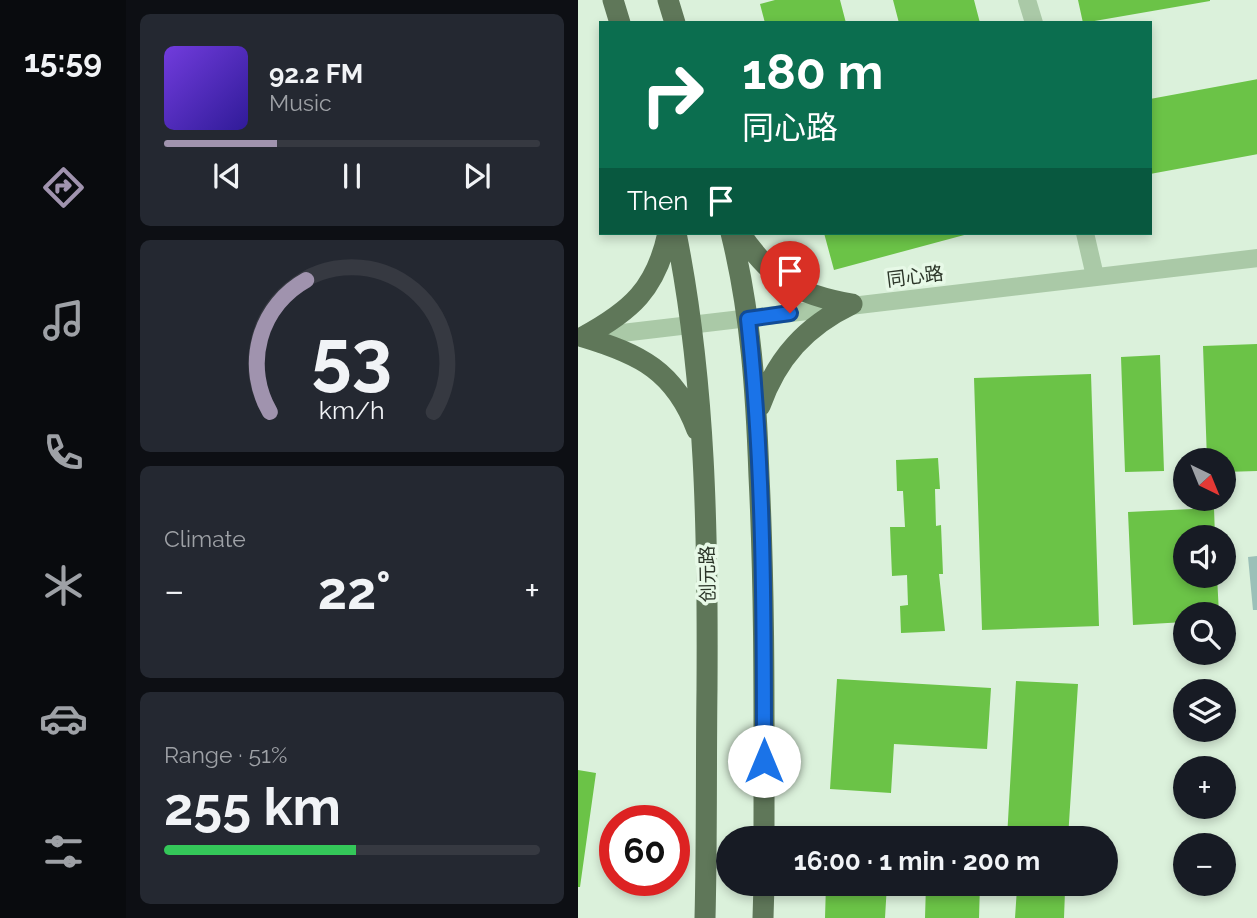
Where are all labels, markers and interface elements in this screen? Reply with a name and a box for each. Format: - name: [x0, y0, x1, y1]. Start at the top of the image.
- text: 15:59: [24, 42, 102, 79]
- text: 180 m: [742, 43, 883, 100]
- icon: right: [627, 49, 718, 140]
- text: 92.2 FM: [269, 59, 363, 89]
- text: Music: [269, 89, 332, 116]
- text: 同心路: [742, 109, 838, 146]
- icon: previous: [208, 157, 246, 195]
- icon: pause: [333, 157, 371, 195]
- icon: next: [458, 157, 496, 195]
- icon: directions: [39, 163, 88, 212]
- icon: arrive: [702, 182, 740, 220]
- text: Then: [627, 186, 688, 216]
- pin: [760, 241, 820, 313]
- icon: arrive: [771, 252, 809, 290]
- street label: 同心路: [885, 262, 945, 290]
- icon: music: [39, 296, 88, 345]
- text: 53: [312, 314, 392, 399]
- text: km/h: [319, 395, 385, 425]
- icon: phone: [39, 428, 88, 477]
- north arrow: [1173, 448, 1236, 511]
- map controls: [1173, 448, 1236, 896]
- text: Climate: [164, 525, 246, 552]
- button: sound: [1173, 525, 1236, 588]
- street label: 创元路: [696, 545, 718, 603]
- text: 22°: [318, 560, 391, 621]
- icon: climate: [39, 561, 88, 610]
- text: −: [164, 568, 184, 613]
- text: +: [524, 568, 540, 613]
- button: search: [1173, 602, 1236, 665]
- button: layers: [1173, 679, 1236, 742]
- icon: car: [39, 694, 88, 743]
- position arrow: [727, 724, 801, 798]
- text: Range · 51%: [164, 741, 287, 768]
- button: +: [1173, 756, 1236, 819]
- text: 255 km: [164, 776, 341, 837]
- speed limit sign: 60: [599, 805, 690, 896]
- icon: filters: [39, 827, 88, 876]
- button: −: [1173, 833, 1236, 896]
- text: 16:00 · 1 min · 200 m: [794, 846, 1040, 876]

